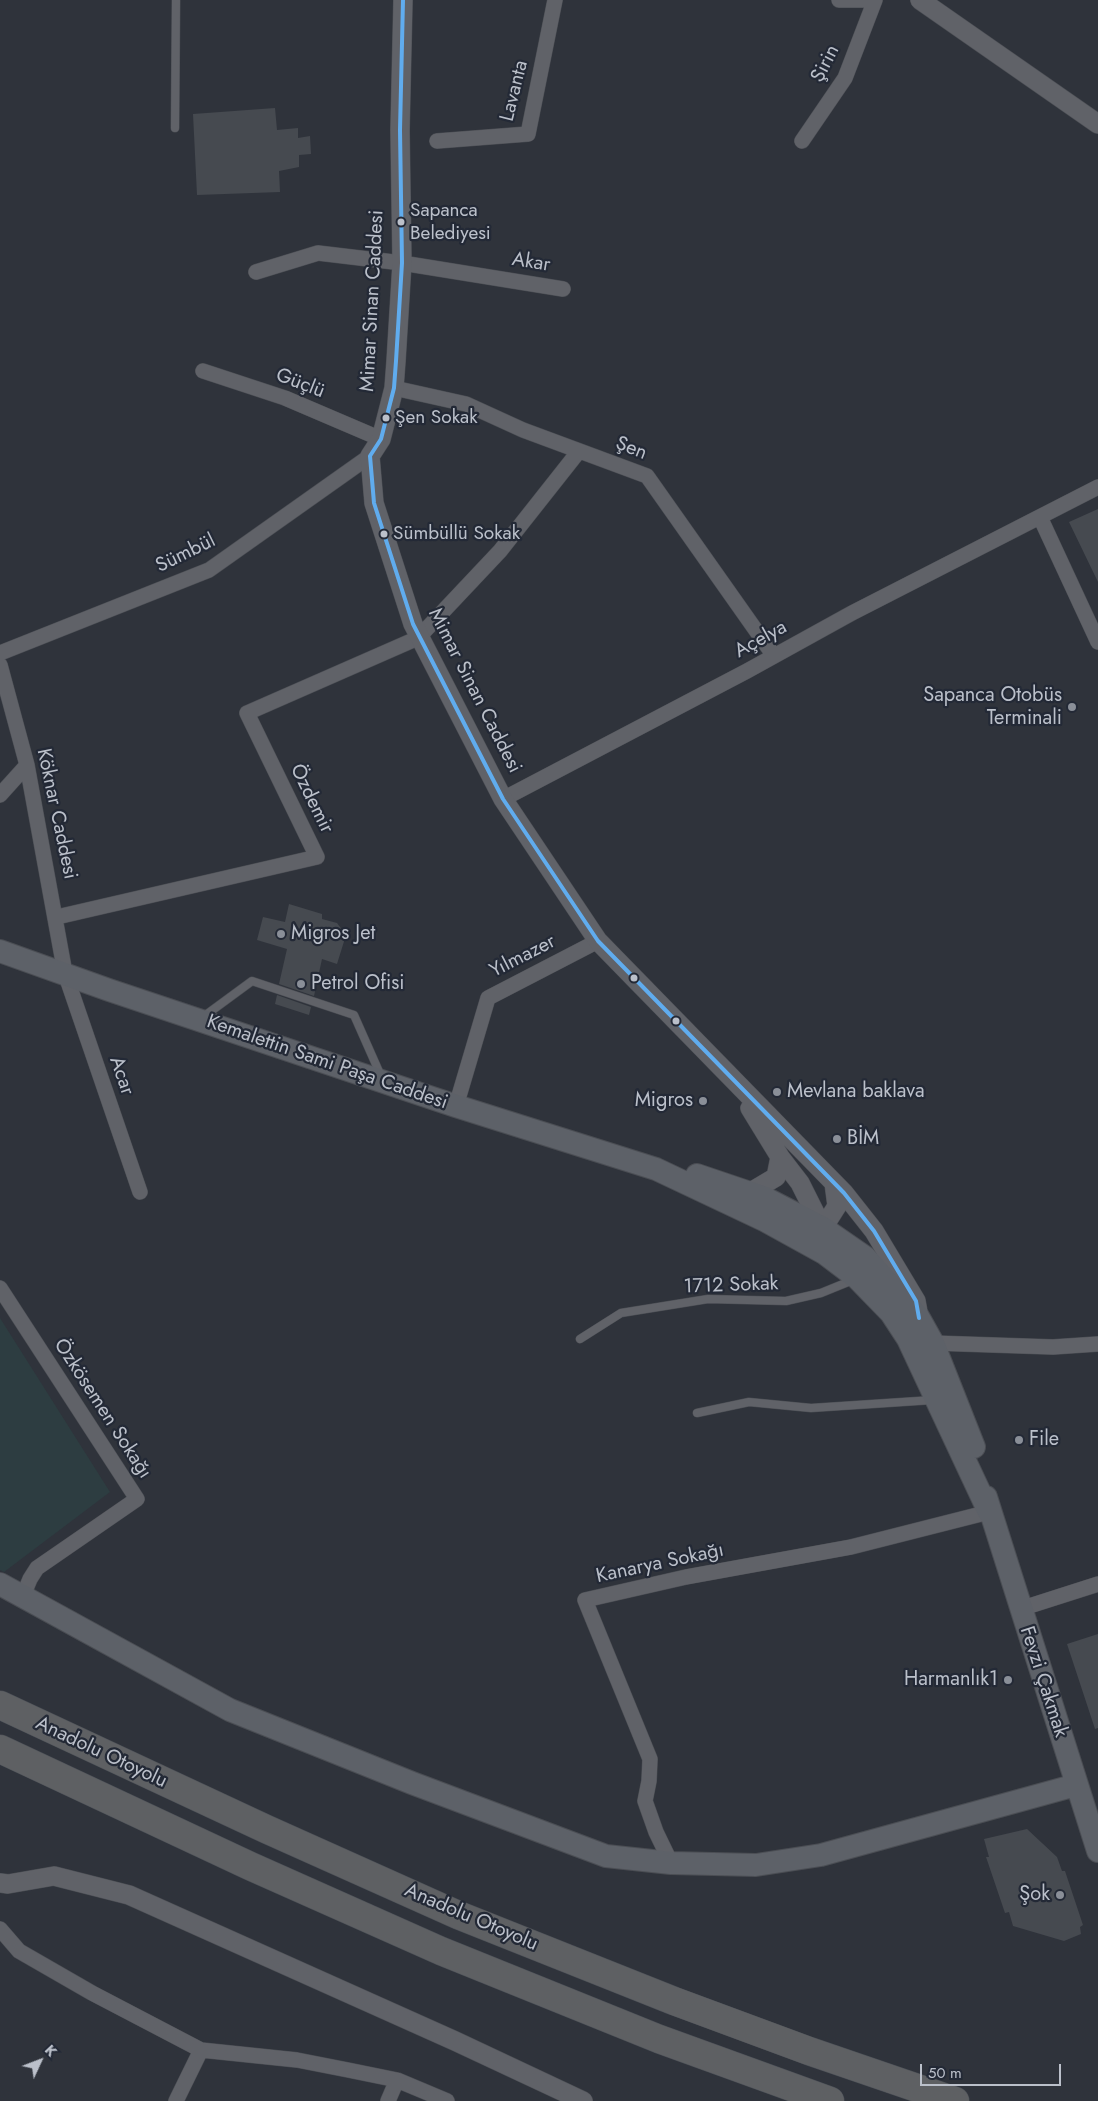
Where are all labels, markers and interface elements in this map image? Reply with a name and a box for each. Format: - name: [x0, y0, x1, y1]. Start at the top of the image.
- street label: Şirin: [807, 41, 845, 87]
- street label: Lavanta: [496, 58, 534, 124]
- place label: Sapanca Belediyesi: [410, 200, 491, 244]
- street label: Mimar Sinan Caddesi: [356, 210, 390, 392]
- marker: Sapanca Belediyesi: [396, 217, 406, 227]
- street label: Akar: [510, 248, 552, 278]
- street label: Güçlü: [272, 364, 328, 404]
- place label: Şen Sokak: [395, 407, 478, 429]
- marker: Şen Sokak: [381, 413, 391, 423]
- street label: Şen: [612, 432, 650, 466]
- place label: Sümbüllü Sokak: [393, 523, 520, 545]
- street label: Sümbül: [152, 529, 220, 579]
- marker: Sümbüllü Sokak: [379, 529, 389, 539]
- street label: Mimar Sinan Caddesi: [422, 604, 526, 778]
- street label: Açelya: [731, 616, 791, 664]
- place label: Sapanca Otobüs Terminali: [923, 684, 1062, 731]
- marker: Sapanca Otobüs Terminali: [1066, 701, 1078, 713]
- street label: Köknar Caddesi: [30, 746, 82, 882]
- street label: Özdemir: [284, 760, 338, 838]
- place label: Migros Jet: [291, 922, 375, 946]
- marker: Migros Jet: [275, 928, 287, 940]
- street label: Yılmazer: [486, 930, 560, 984]
- place label: Petrol Ofisi: [311, 972, 405, 996]
- unlabelled marker: [629, 973, 639, 983]
- marker: Petrol Ofisi: [295, 978, 307, 990]
- street label: Kemalettin Sami Paşa Caddesi: [203, 1010, 451, 1116]
- unlabelled marker: [671, 1016, 681, 1026]
- street label: Acar: [103, 1054, 139, 1098]
- place label: Mevlana baklava: [787, 1080, 925, 1104]
- marker: Mevlana baklava: [771, 1086, 783, 1098]
- place label: Migros: [635, 1089, 693, 1113]
- marker: Migros: [697, 1095, 709, 1107]
- place label: BİM: [847, 1127, 879, 1151]
- marker: BİM: [831, 1133, 843, 1145]
- street label: 1712 Sokak: [683, 1272, 779, 1300]
- street label: Özkösemen Sokağı: [48, 1334, 156, 1484]
- place label: File: [1029, 1428, 1059, 1452]
- marker: File: [1013, 1434, 1025, 1446]
- street label: Kanarya Sokağı: [594, 1539, 726, 1589]
- street label: Fevzi Çakmak: [1014, 1623, 1072, 1741]
- place label: Harmanlık1: [904, 1668, 998, 1692]
- marker: Harmanlık1: [1002, 1674, 1014, 1686]
- street label: Anadolu Otoyolu: [31, 1712, 171, 1794]
- street label: Anadolu Otoyolu: [401, 1879, 541, 1957]
- place label: Şok: [1019, 1883, 1050, 1907]
- marker: Şok: [1054, 1889, 1066, 1901]
- north arrow: [15, 2036, 65, 2086]
- text: K: [40, 2040, 62, 2061]
- scale bar: [923, 2054, 1064, 2086]
- text: 50 m: [928, 2062, 962, 2084]

